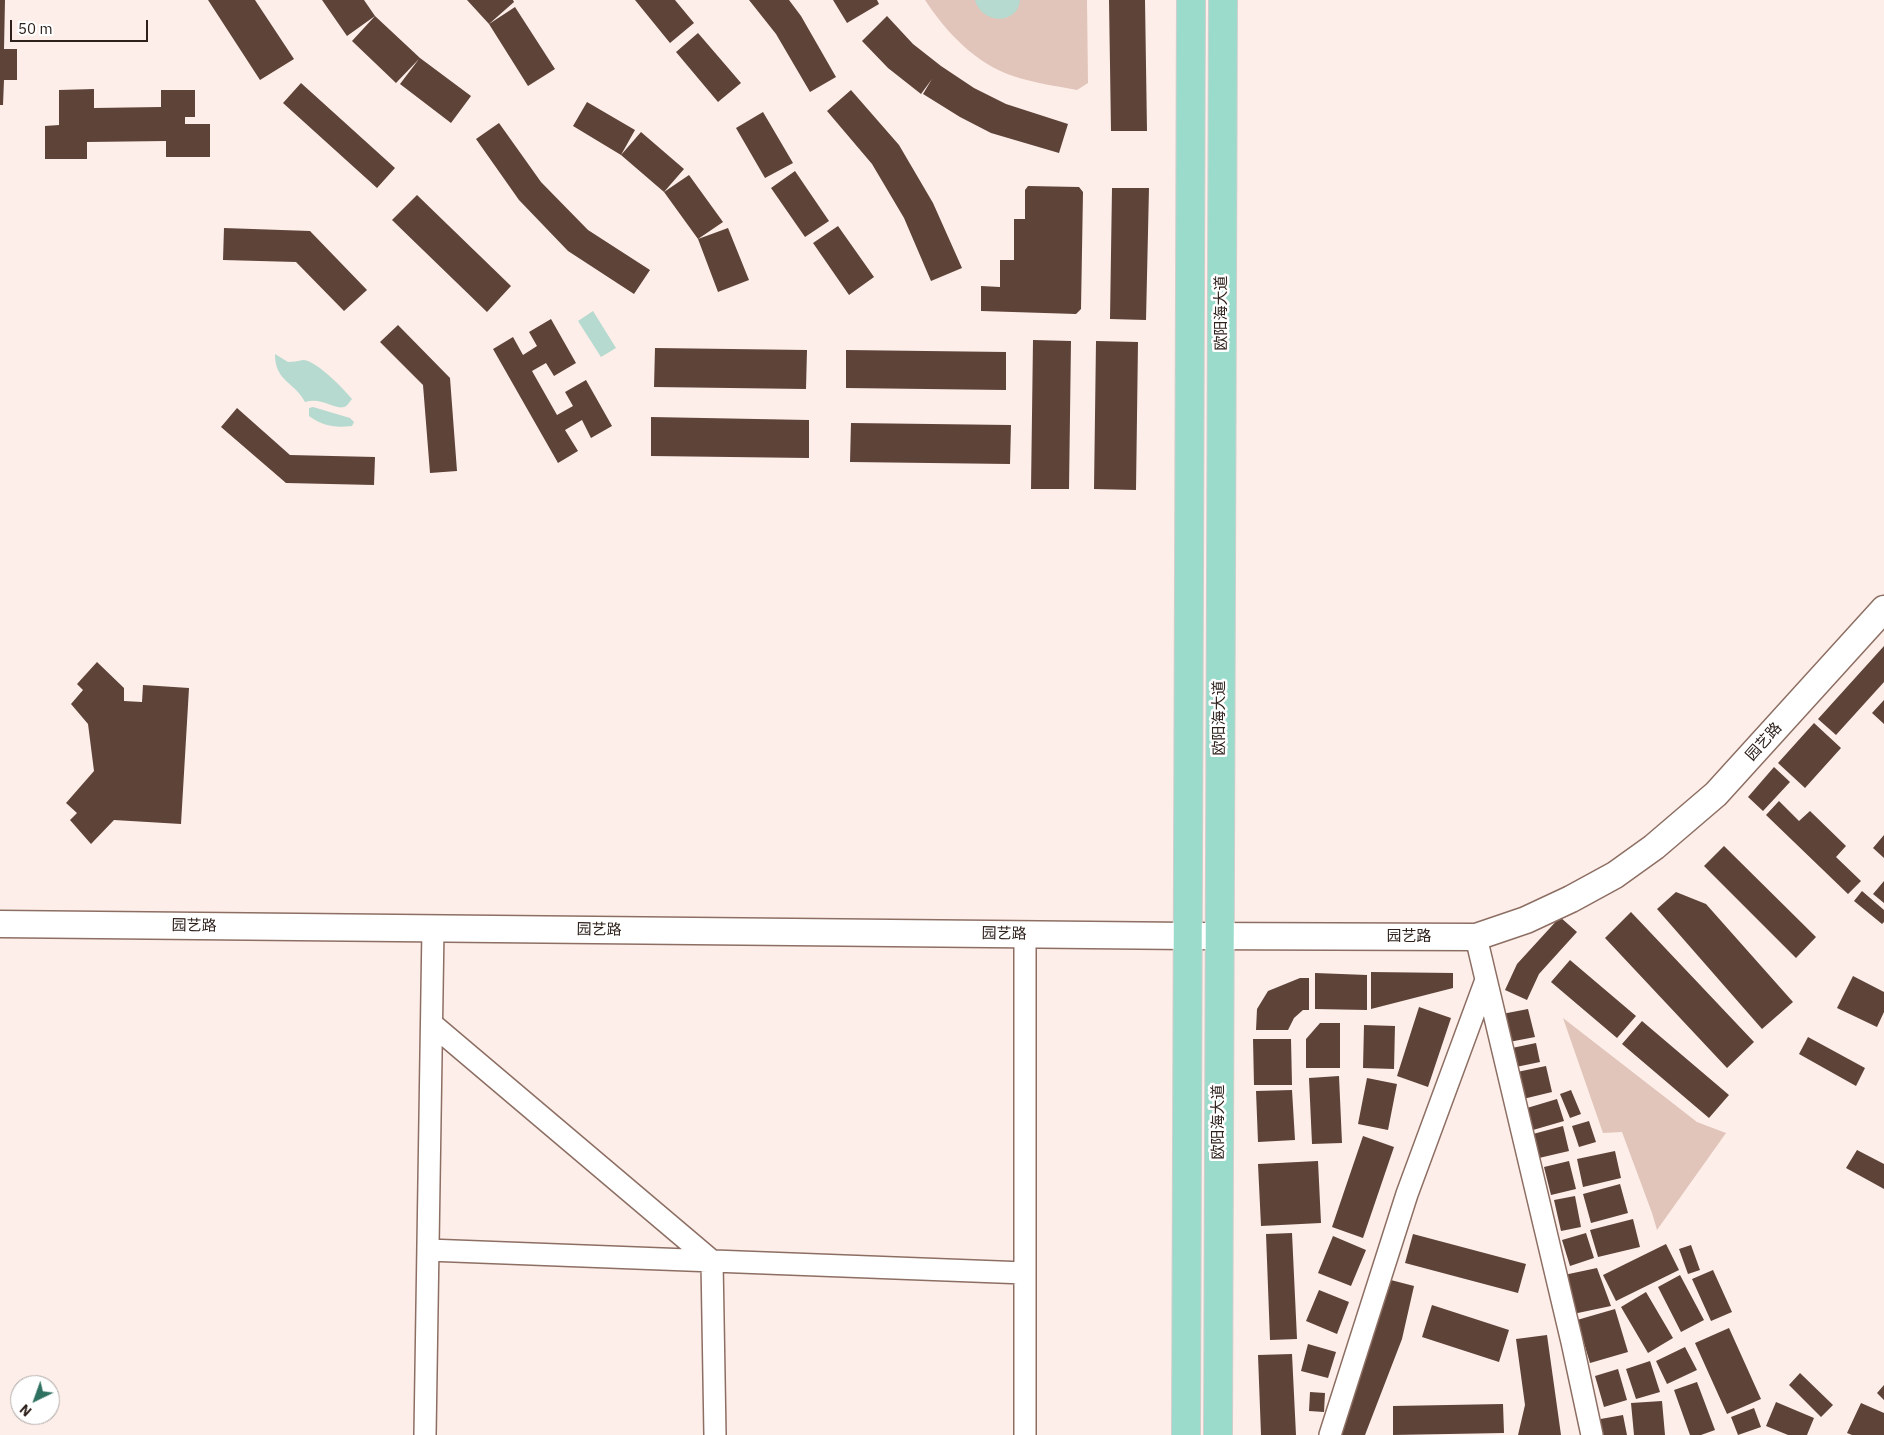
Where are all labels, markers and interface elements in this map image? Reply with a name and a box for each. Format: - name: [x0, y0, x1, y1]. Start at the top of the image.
- scale bar: [12, 10, 150, 42]
- text: 50 m: [18, 19, 53, 38]
- street label: 欧阳海大道: [1213, 276, 1231, 350]
- street label: 欧阳海大道: [1211, 681, 1229, 755]
- street label: 园艺路: [1742, 719, 1786, 765]
- street label: 园艺路: [171, 917, 217, 935]
- street label: 园艺路: [576, 921, 622, 939]
- street label: 园艺路: [981, 925, 1027, 943]
- street label: 园艺路: [1387, 928, 1431, 946]
- street label: 欧阳海大道: [1210, 1085, 1228, 1159]
- north arrow: [10, 1375, 60, 1425]
- text: N: [16, 1400, 35, 1420]

